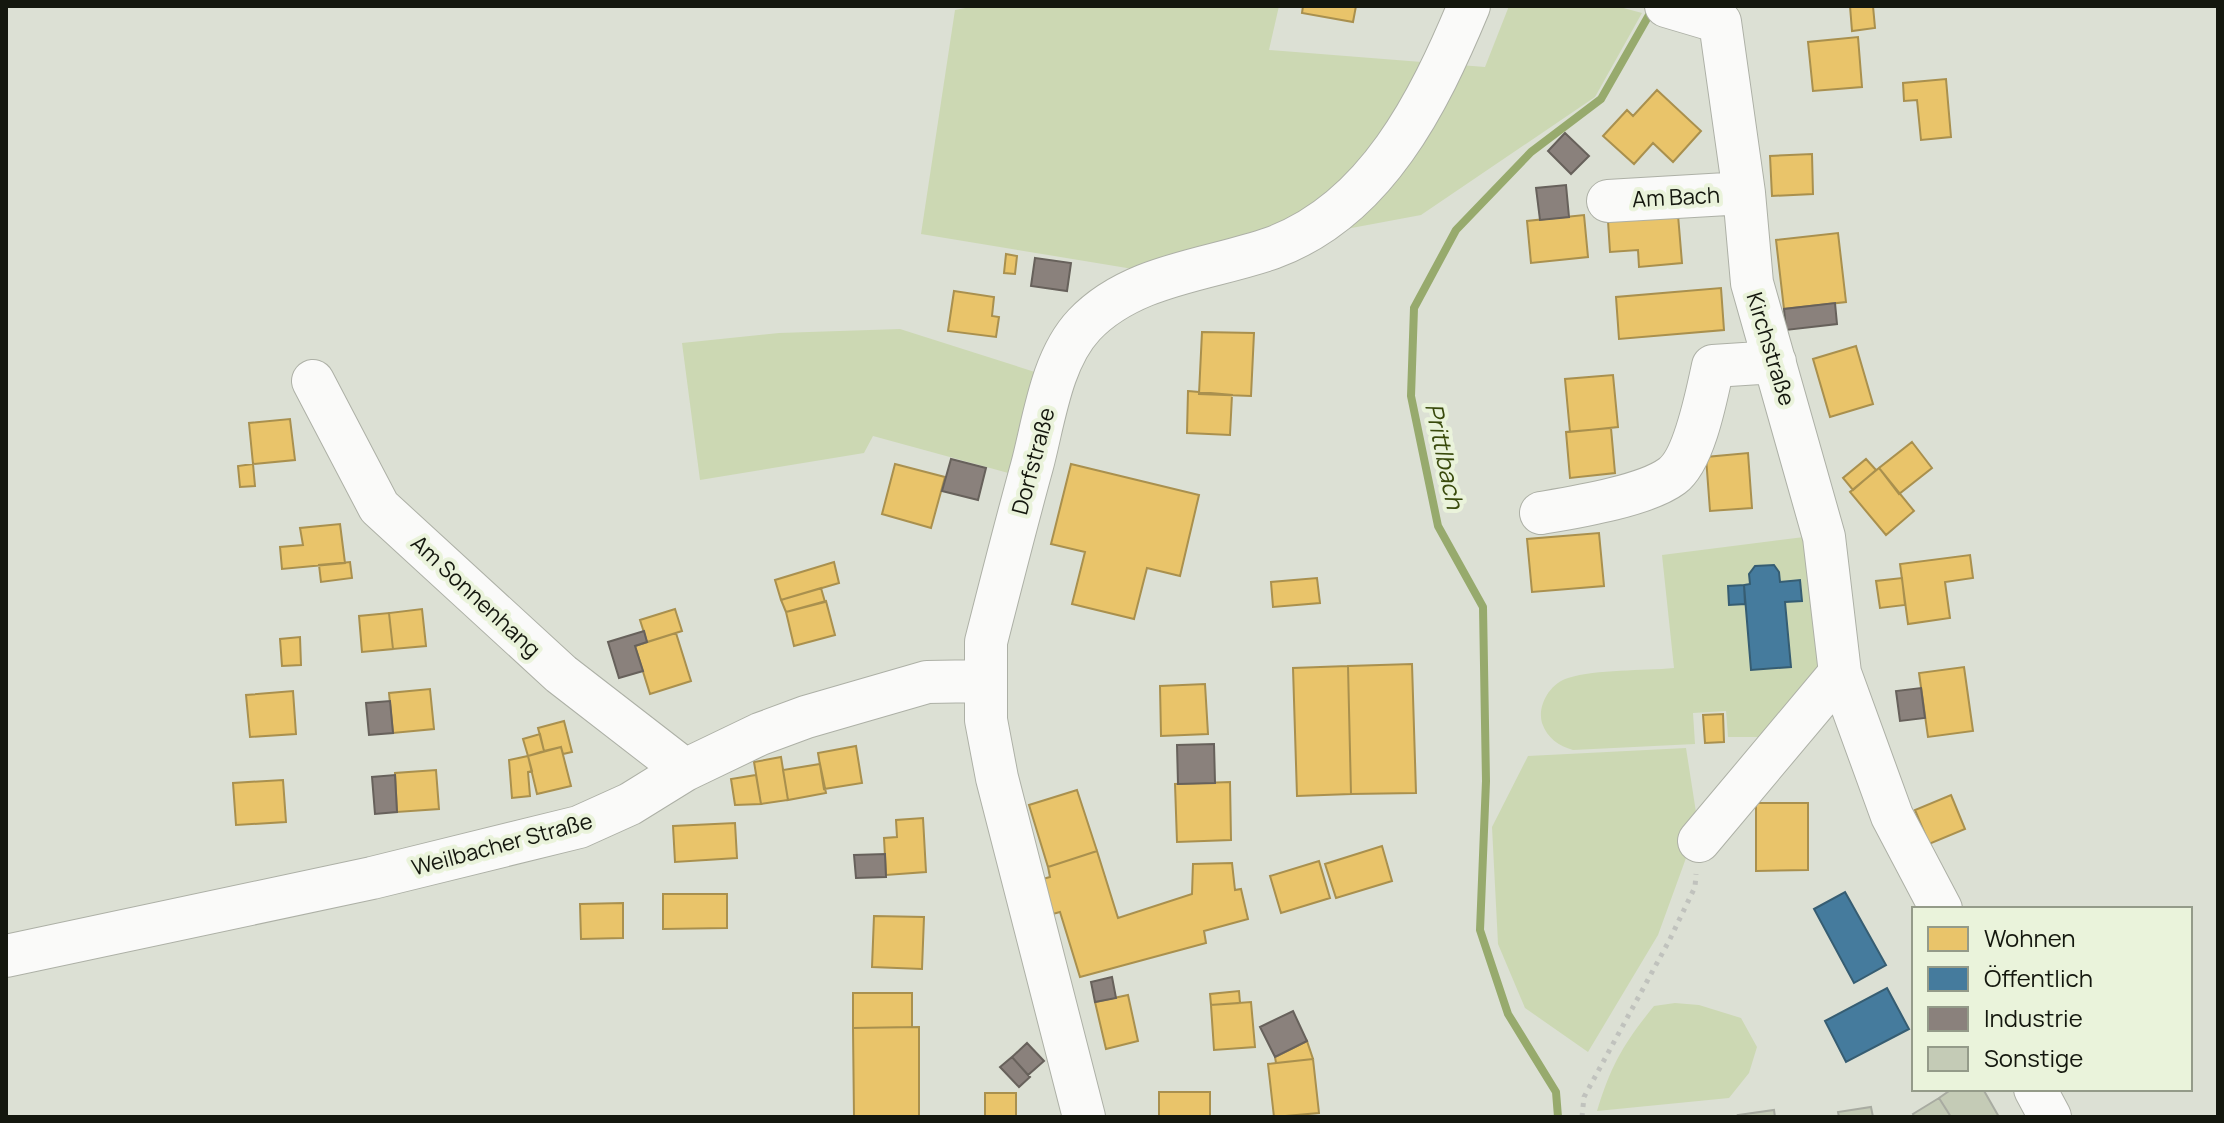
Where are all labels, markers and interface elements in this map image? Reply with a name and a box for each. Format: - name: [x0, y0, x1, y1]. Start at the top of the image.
- street label: Am Bach: [1631, 180, 1721, 214]
- street label: Kirchstraße: [1740, 289, 1803, 410]
- water label: Prittlbach: [1418, 400, 1473, 512]
- street label: Dorfstraße: [1004, 404, 1062, 518]
- street label: Am Sonnenhang: [405, 528, 547, 664]
- street label: Weilbacher Straße: [408, 805, 596, 883]
- legend: [1912, 907, 2192, 1091]
- text: Wohnen: [1984, 921, 2076, 954]
- text: Öffentlich: [1984, 961, 2093, 994]
- text: Industrie: [1984, 1001, 2083, 1034]
- text: Sonstige: [1984, 1041, 2083, 1074]

